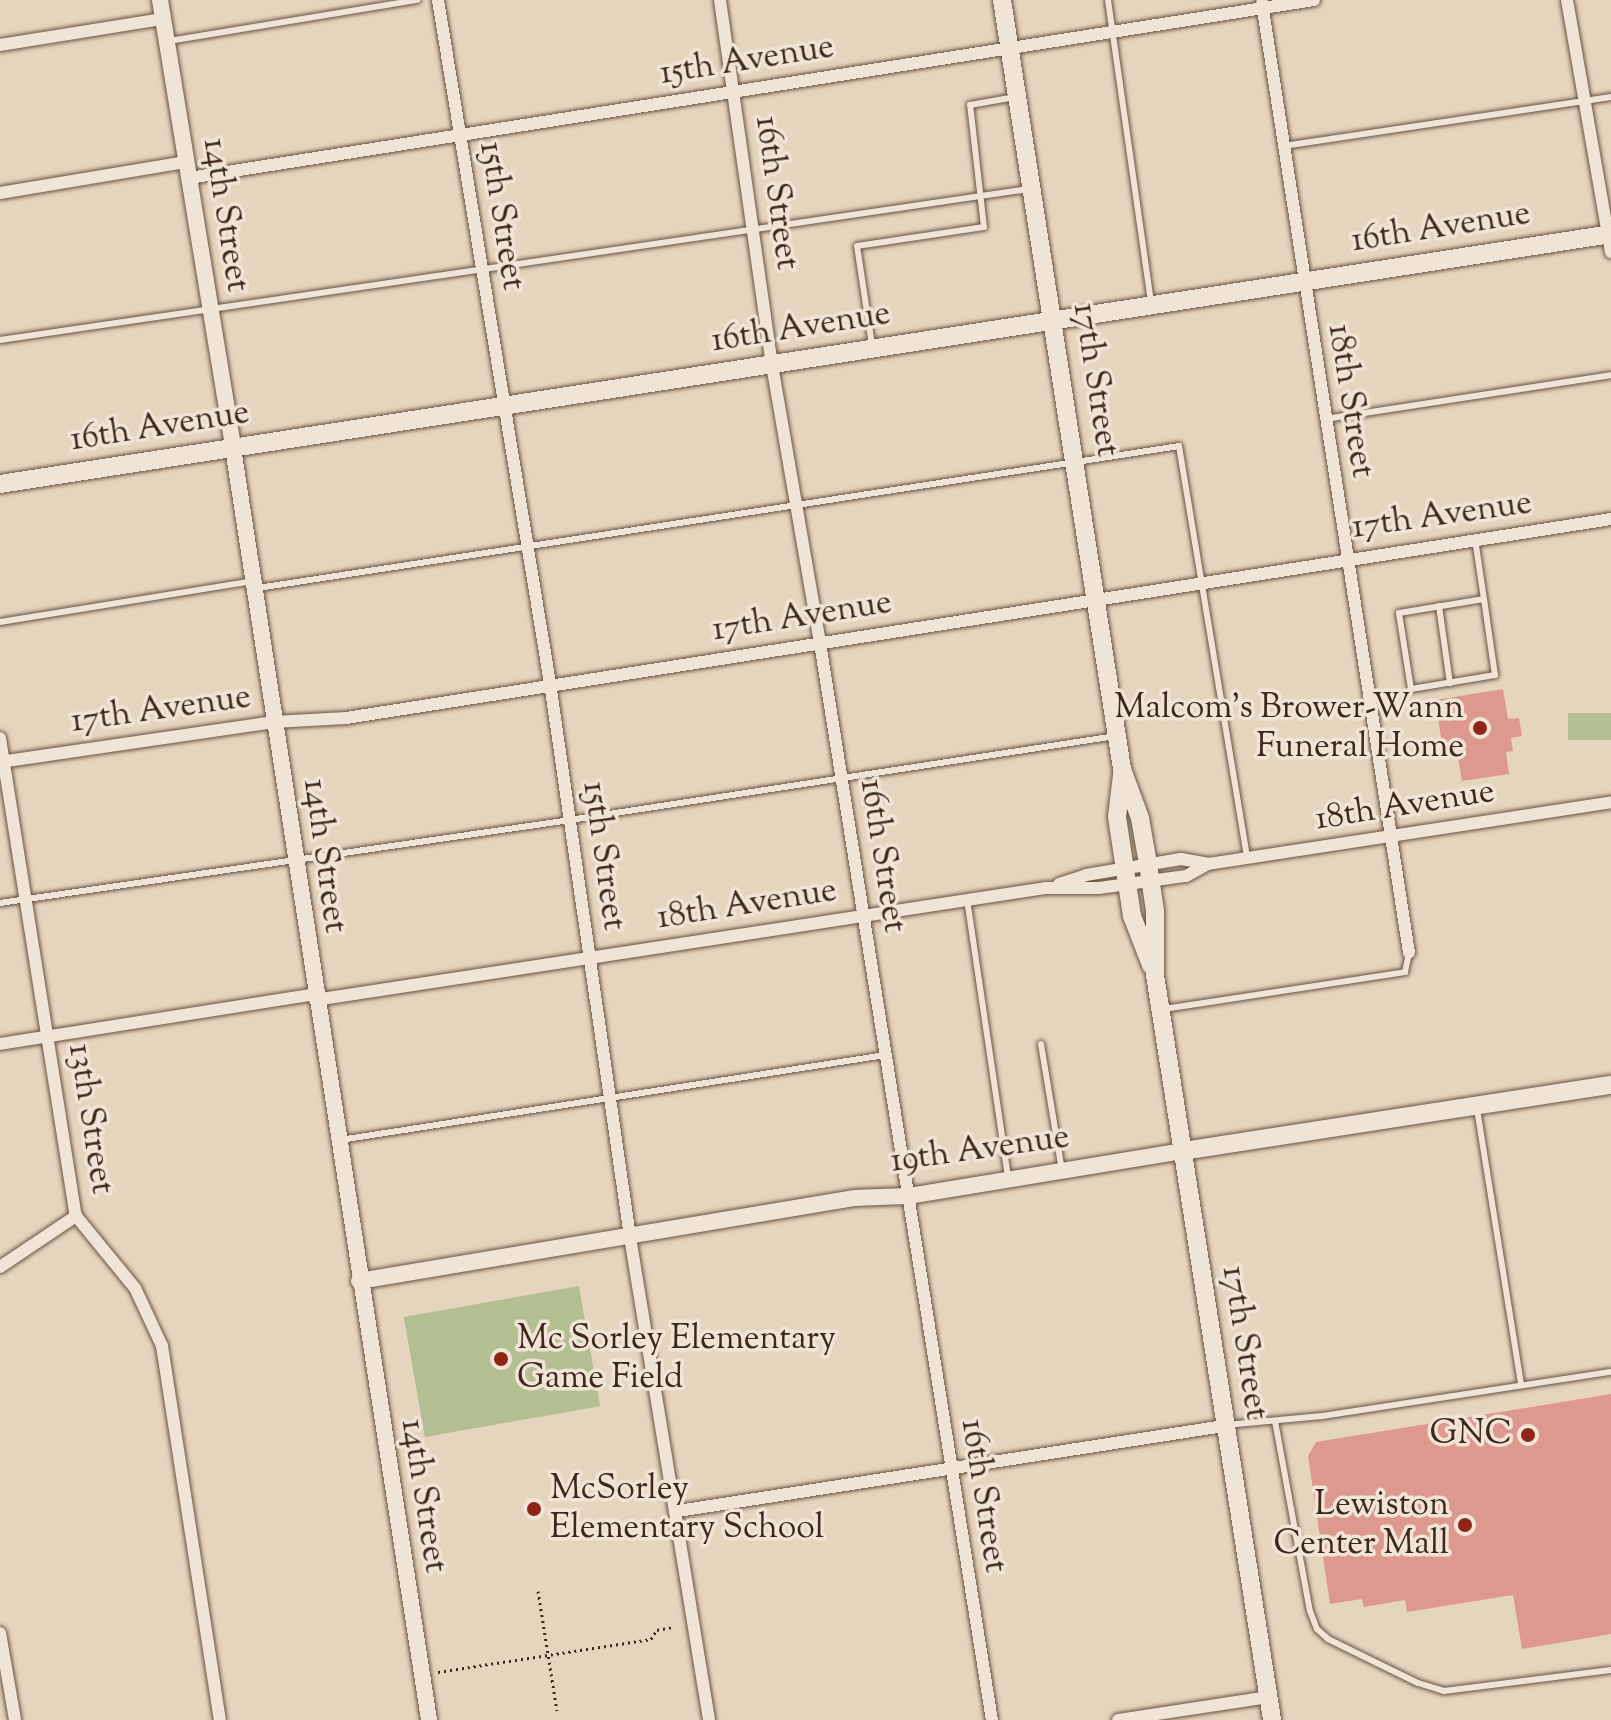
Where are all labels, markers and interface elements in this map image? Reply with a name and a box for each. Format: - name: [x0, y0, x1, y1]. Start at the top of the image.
- street label: 15th Avenue: [657, 27, 837, 95]
- street label: 16th Street: [745, 113, 807, 273]
- street label: 14th Street: [193, 135, 257, 295]
- street label: 15th Street: [469, 139, 533, 293]
- street label: 16th Avenue: [1349, 194, 1533, 262]
- street label: 16th Avenue: [709, 294, 893, 362]
- street label: 17th Street: [1063, 300, 1127, 460]
- street label: 18th Street: [1318, 321, 1382, 481]
- street label: 16th Avenue: [68, 393, 252, 461]
- street label: 17th Avenue: [1350, 483, 1534, 549]
- street label: 17th Avenue: [709, 583, 895, 651]
- street label: 17th Avenue: [69, 677, 253, 743]
- place label: Malcom's Brower-Wann Funeral Home: [1114, 688, 1464, 768]
- marker: Malcom's Brower-Wann Funeral Home: [1471, 719, 1489, 737]
- street label: 18th Avenue: [1312, 772, 1498, 840]
- street label: 14th Street: [293, 776, 355, 936]
- street label: 16th Street: [850, 776, 914, 936]
- street label: 15th Street: [572, 779, 634, 933]
- street label: 18th Avenue: [654, 871, 840, 939]
- street label: 13th Street: [58, 1041, 122, 1197]
- street label: 19th Avenue: [888, 1117, 1072, 1183]
- street label: 17th Street: [1212, 1263, 1276, 1423]
- place label: Mc Sorley Elementary Game Field: [517, 1319, 836, 1398]
- marker: Mc Sorley Elementary Game Field: [492, 1350, 510, 1368]
- place label: GNC: [1430, 1415, 1512, 1455]
- street label: 14th Street: [391, 1416, 455, 1576]
- street label: 16th Street: [951, 1416, 1015, 1576]
- marker: GNC: [1519, 1426, 1537, 1444]
- place label: McSorley Elementary School: [550, 1469, 824, 1548]
- place label: Lewiston Center Mall: [1274, 1485, 1449, 1564]
- marker: McSorley Elementary School: [525, 1500, 543, 1518]
- marker: Lewiston Center Mall: [1456, 1516, 1474, 1534]

